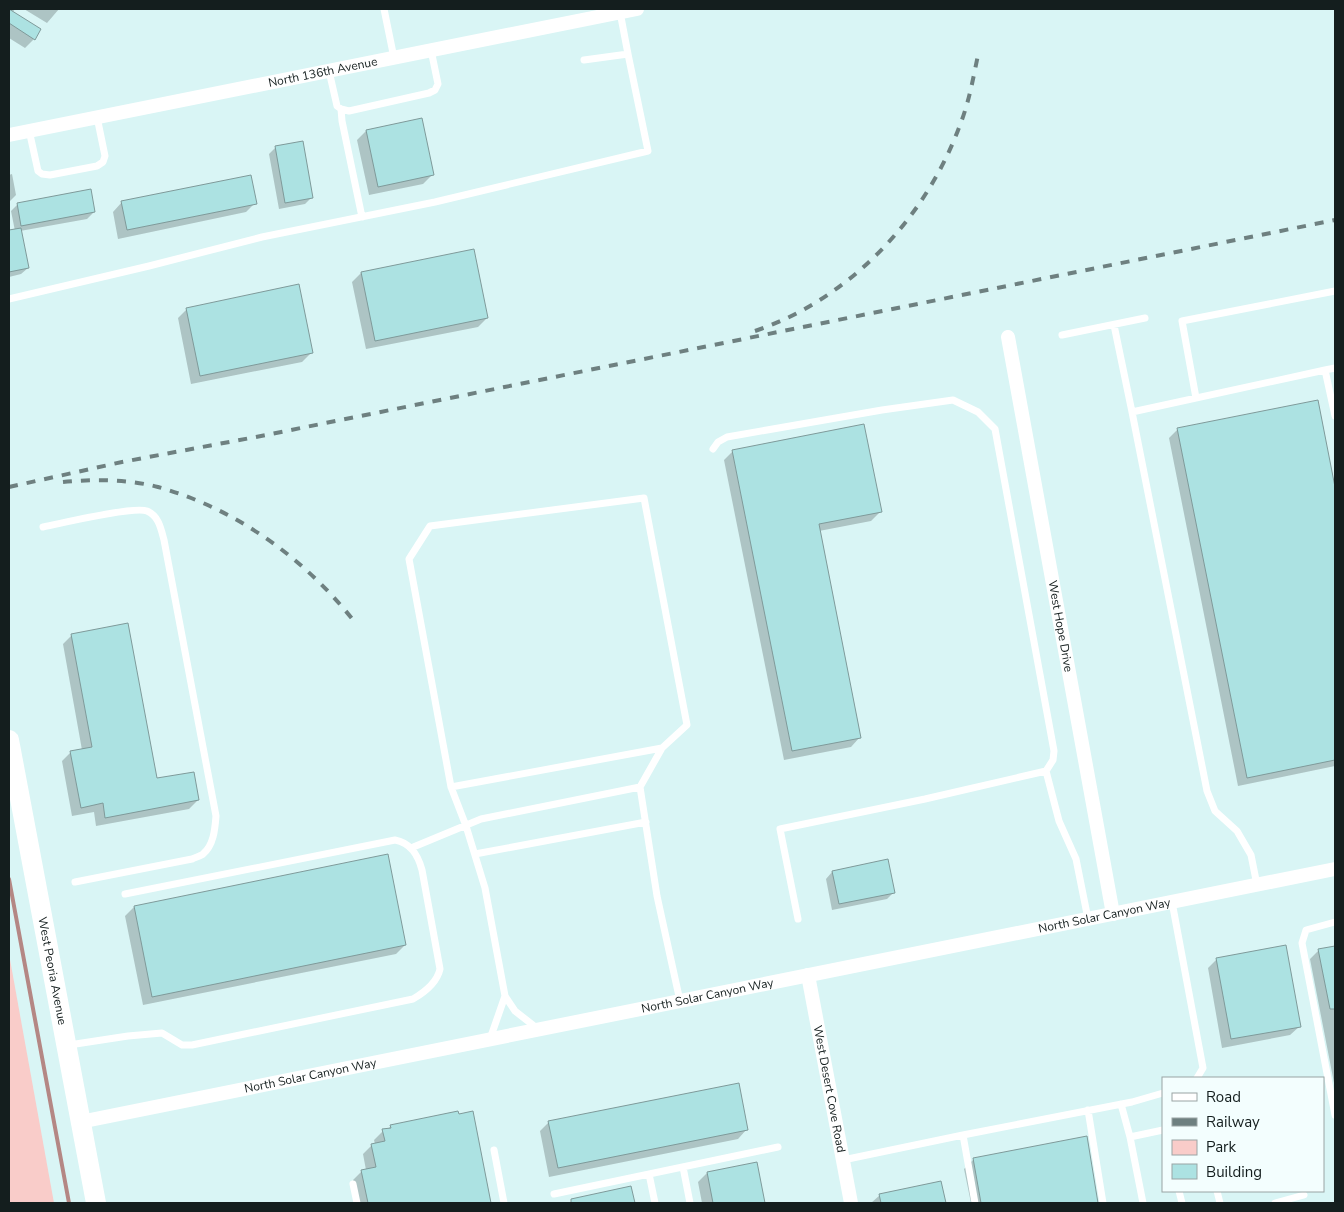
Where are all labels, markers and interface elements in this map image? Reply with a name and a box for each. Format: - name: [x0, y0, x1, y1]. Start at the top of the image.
- street label: North 136th Avenue: [267, 53, 379, 91]
- street label: West Hope Drive: [1044, 579, 1077, 673]
- street label: North Solar Canyon Way: [1037, 894, 1173, 937]
- street label: West Peoria Avenue: [34, 916, 70, 1026]
- street label: North Solar Canyon Way: [640, 974, 776, 1017]
- street label: West Desert Cove Road: [810, 1024, 849, 1154]
- street label: North Solar Canyon Way: [243, 1054, 379, 1097]
- legend: [1162, 1077, 1324, 1192]
- text: Road: [1206, 1087, 1241, 1107]
- text: Railway: [1206, 1112, 1260, 1132]
- text: Park: [1206, 1137, 1236, 1157]
- text: Building: [1206, 1162, 1262, 1182]

